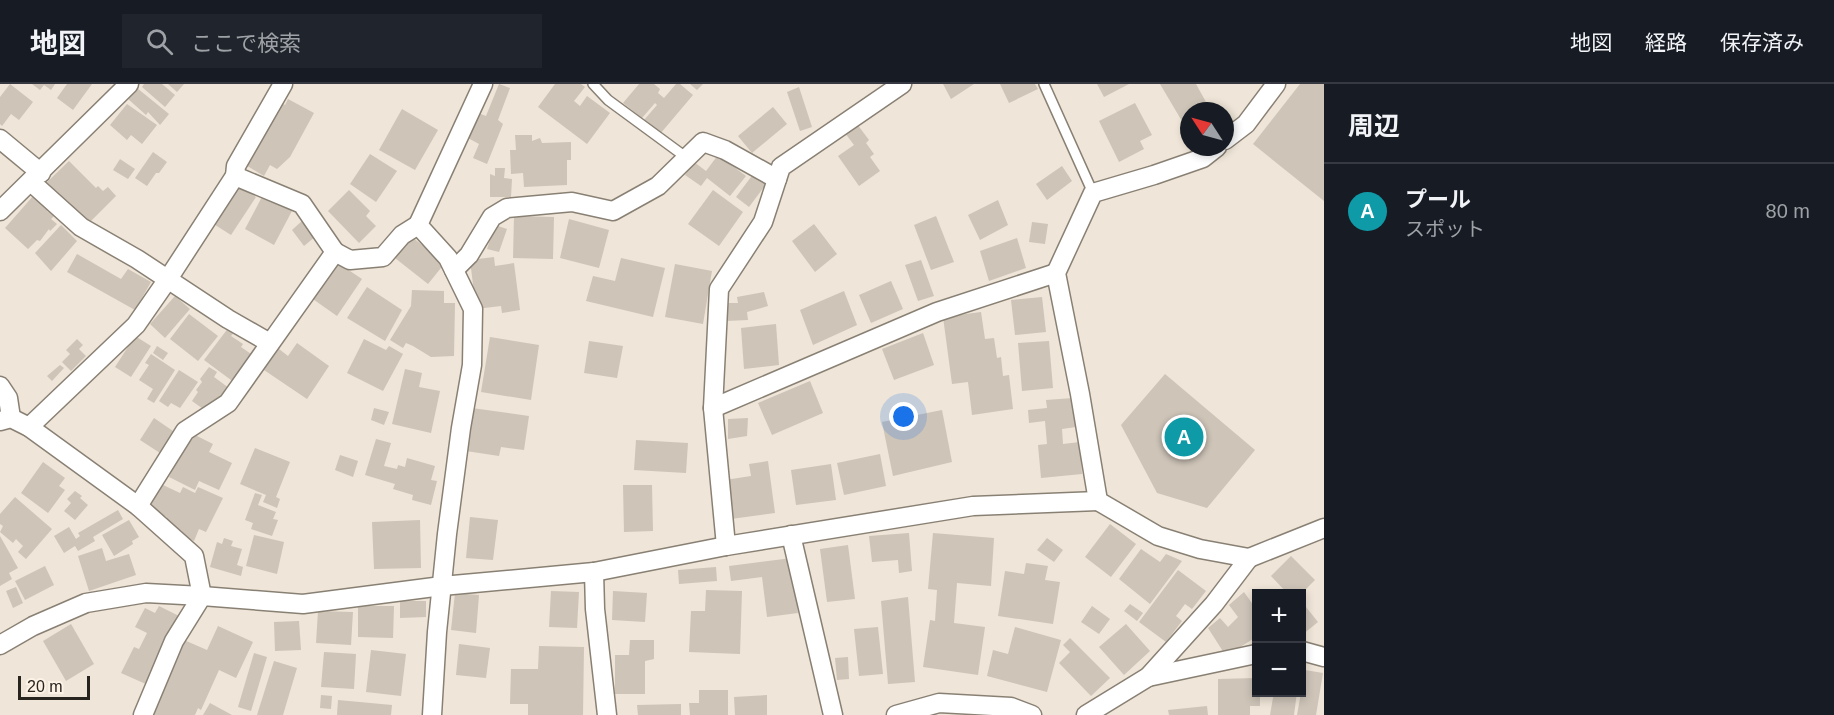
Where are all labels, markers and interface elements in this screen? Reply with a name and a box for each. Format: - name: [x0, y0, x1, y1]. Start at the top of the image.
- search box: [122, 14, 542, 68]
- icon: search: [143, 25, 176, 58]
- text: 地図: [30, 28, 86, 59]
- text: ここで検索: [191, 31, 301, 56]
- text: 地図: [1570, 31, 1612, 54]
- text: 経路: [1645, 31, 1687, 54]
- text: 保存済み: [1720, 31, 1804, 54]
- north arrow: [1180, 102, 1234, 156]
- text: 周辺: [1348, 111, 1400, 141]
- text: プール: [1405, 187, 1471, 212]
- text: A: [1360, 200, 1375, 222]
- text: 80 m: [1766, 200, 1810, 222]
- text: スポット: [1405, 218, 1485, 240]
- your location: [889, 402, 918, 431]
- pin: A: [1164, 414, 1204, 460]
- map controls: [1252, 589, 1306, 697]
- button: +: [1252, 589, 1306, 643]
- button: −: [1252, 643, 1306, 697]
- scale bar: [18, 673, 90, 700]
- text: 20 m: [27, 678, 63, 695]

